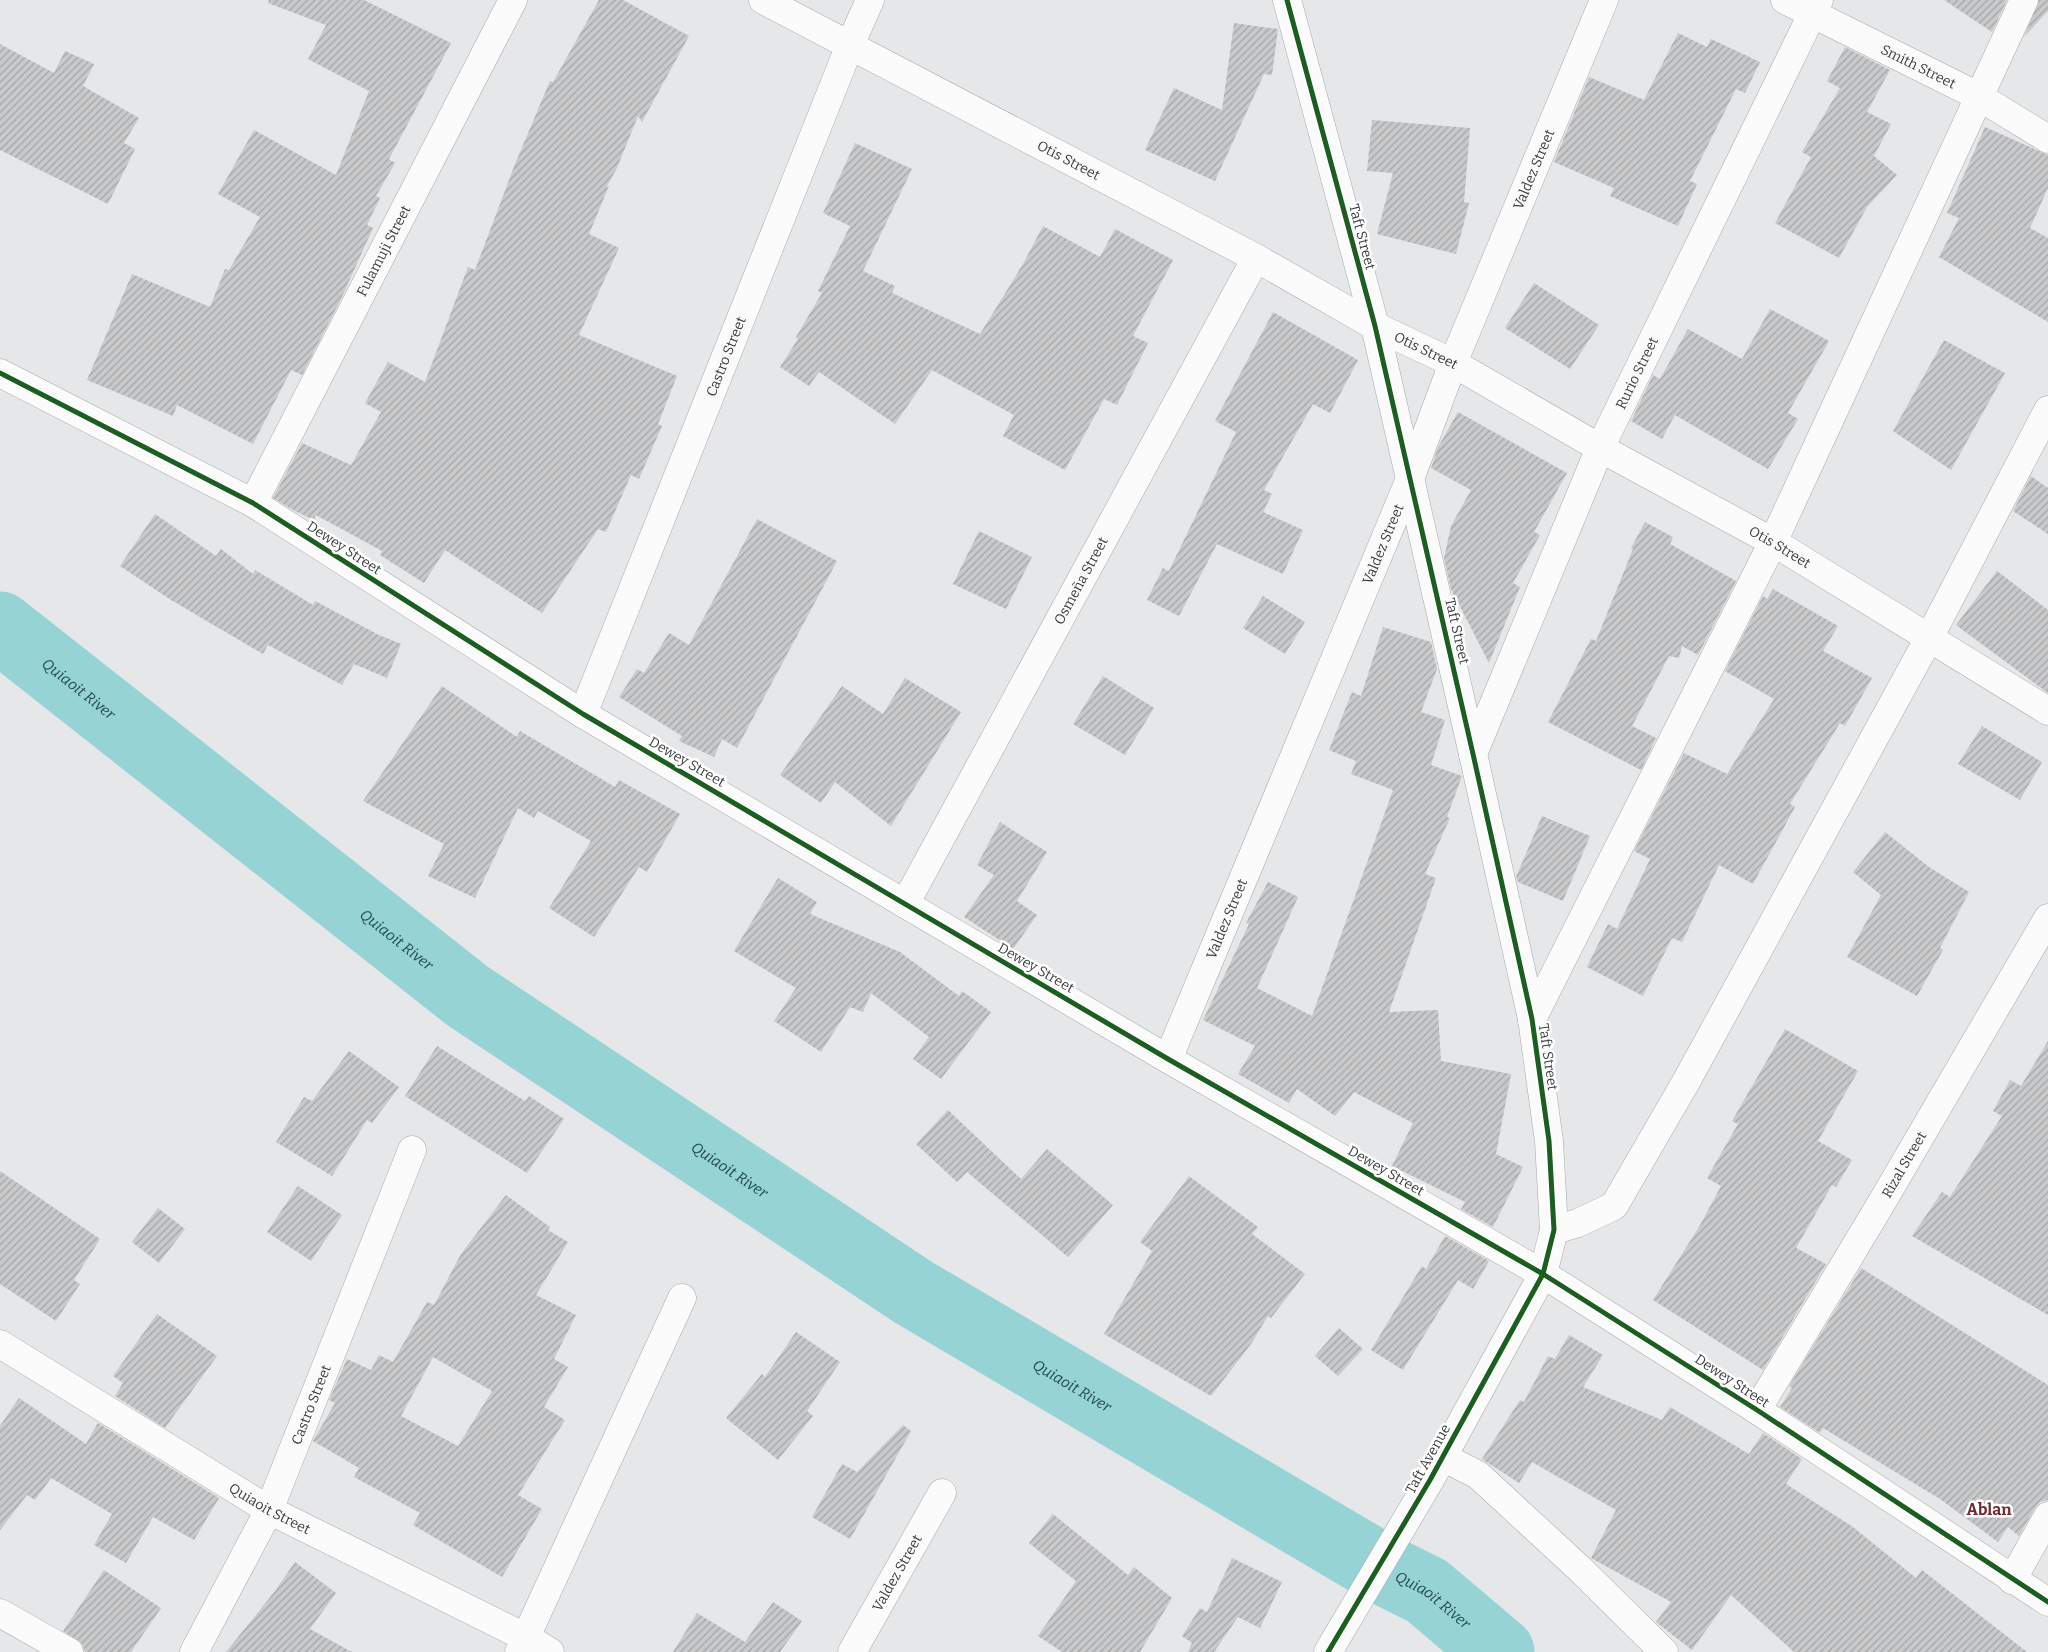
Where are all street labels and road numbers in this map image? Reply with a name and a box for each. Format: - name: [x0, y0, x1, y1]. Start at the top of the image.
- street label: Smith Street: [1878, 41, 1959, 92]
- street label: Valdez Street: [1509, 127, 1558, 212]
- street label: Otis Street: [1034, 137, 1103, 183]
- street label: Fulamuji Street: [353, 202, 414, 299]
- street label: Taft Street: [1345, 202, 1379, 272]
- street label: Castro Street: [702, 314, 749, 399]
- street label: Otis Street: [1391, 328, 1461, 373]
- street label: Rurio Street: [1612, 334, 1662, 412]
- street label: Valdez Street: [1359, 501, 1407, 587]
- street label: Dewey Street: [304, 518, 384, 578]
- street label: Otis Street: [1746, 522, 1814, 572]
- street label: Osmeña Street: [1050, 534, 1111, 627]
- street label: Taft Street: [1441, 596, 1473, 666]
- street label: Dewey Street: [646, 733, 728, 791]
- street label: Valdez Street: [1202, 876, 1251, 961]
- street label: Dewey Street: [995, 939, 1077, 997]
- street label: Taft Street: [1535, 1022, 1561, 1092]
- street label: Rizal Street: [1878, 1128, 1930, 1201]
- street label: Dewey Street: [1345, 1142, 1427, 1200]
- street label: Dewey Street: [1692, 1351, 1772, 1411]
- street label: Castro Street: [287, 1362, 334, 1447]
- street label: Taft Avenue: [1402, 1421, 1454, 1497]
- street label: Quiaoit Street: [226, 1479, 313, 1538]
- street label: Valdez Street: [868, 1531, 925, 1614]

